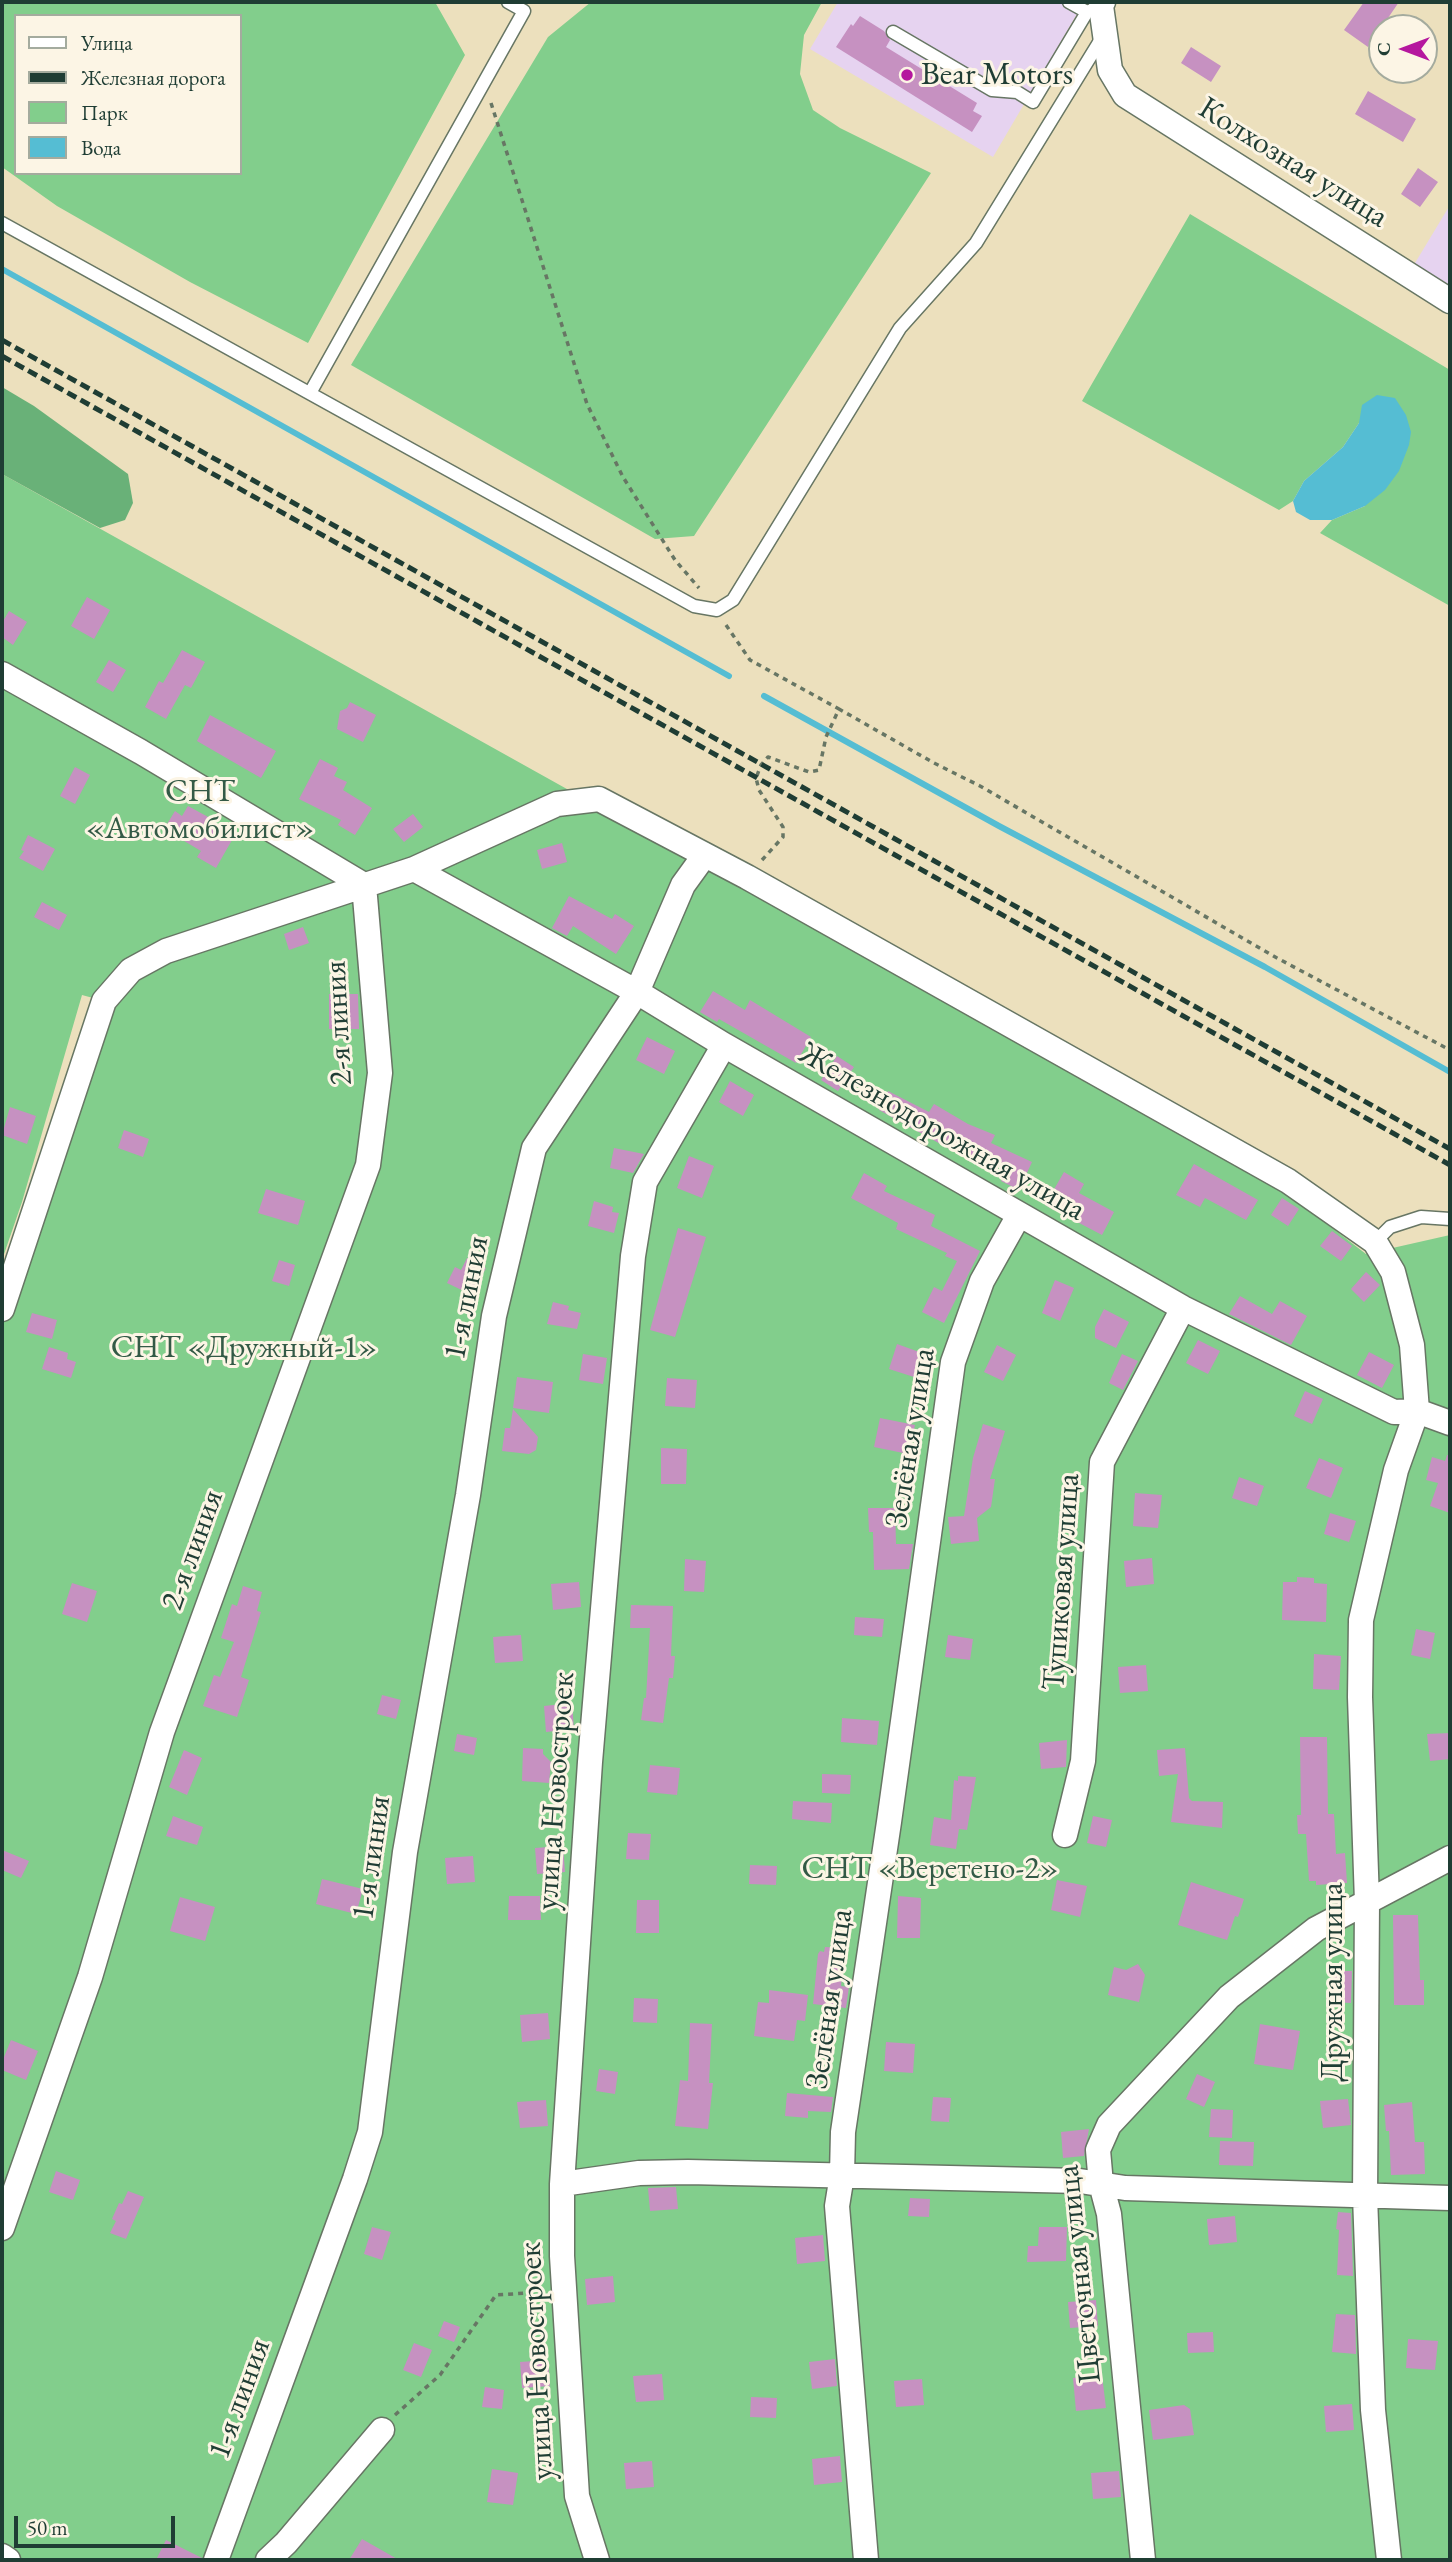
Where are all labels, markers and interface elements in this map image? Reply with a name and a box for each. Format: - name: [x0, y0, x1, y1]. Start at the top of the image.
- legend: [14, 14, 242, 175]
- north arrow: [1368, 14, 1438, 84]
- text: Улица: [81, 29, 133, 56]
- text: С: [1371, 42, 1396, 56]
- place label: Bear Motors: [921, 56, 1073, 94]
- text: Железная дорога: [81, 64, 226, 91]
- marker: Bear Motors: [899, 67, 915, 83]
- street label: Колхозная улица: [1191, 89, 1395, 237]
- text: Парк: [81, 99, 128, 126]
- text: Вода: [81, 134, 121, 161]
- park label: СНТ «Автомобилист»: [86, 773, 314, 848]
- street label: 2-я линия: [317, 960, 361, 1086]
- street label: Железнодорожная улица: [792, 1034, 1092, 1230]
- street label: 1-я линия: [436, 1233, 498, 1363]
- park label: СНТ «Дружный-1»: [111, 1329, 377, 1367]
- street label: Зелёная улица: [878, 1345, 944, 1531]
- street label: Тупиковая улица: [1035, 1472, 1089, 1692]
- street label: 2-я линия: [154, 1485, 232, 1615]
- street label: улица Новостроек: [529, 1671, 583, 1911]
- street label: 1-я линия: [344, 1793, 400, 1923]
- park label: СНТ «Веретено-2»: [801, 1850, 1059, 1888]
- street label: Дружная улица: [1314, 1882, 1352, 2082]
- street label: Зелёная улица: [798, 1906, 862, 2092]
- street label: Цветочная улица: [1049, 2163, 1111, 2385]
- street label: улица Новостроек: [512, 2241, 562, 2481]
- street label: 1-я линия: [201, 2334, 279, 2464]
- scale bar: [18, 2502, 178, 2546]
- text: 50 m: [27, 2514, 68, 2541]

